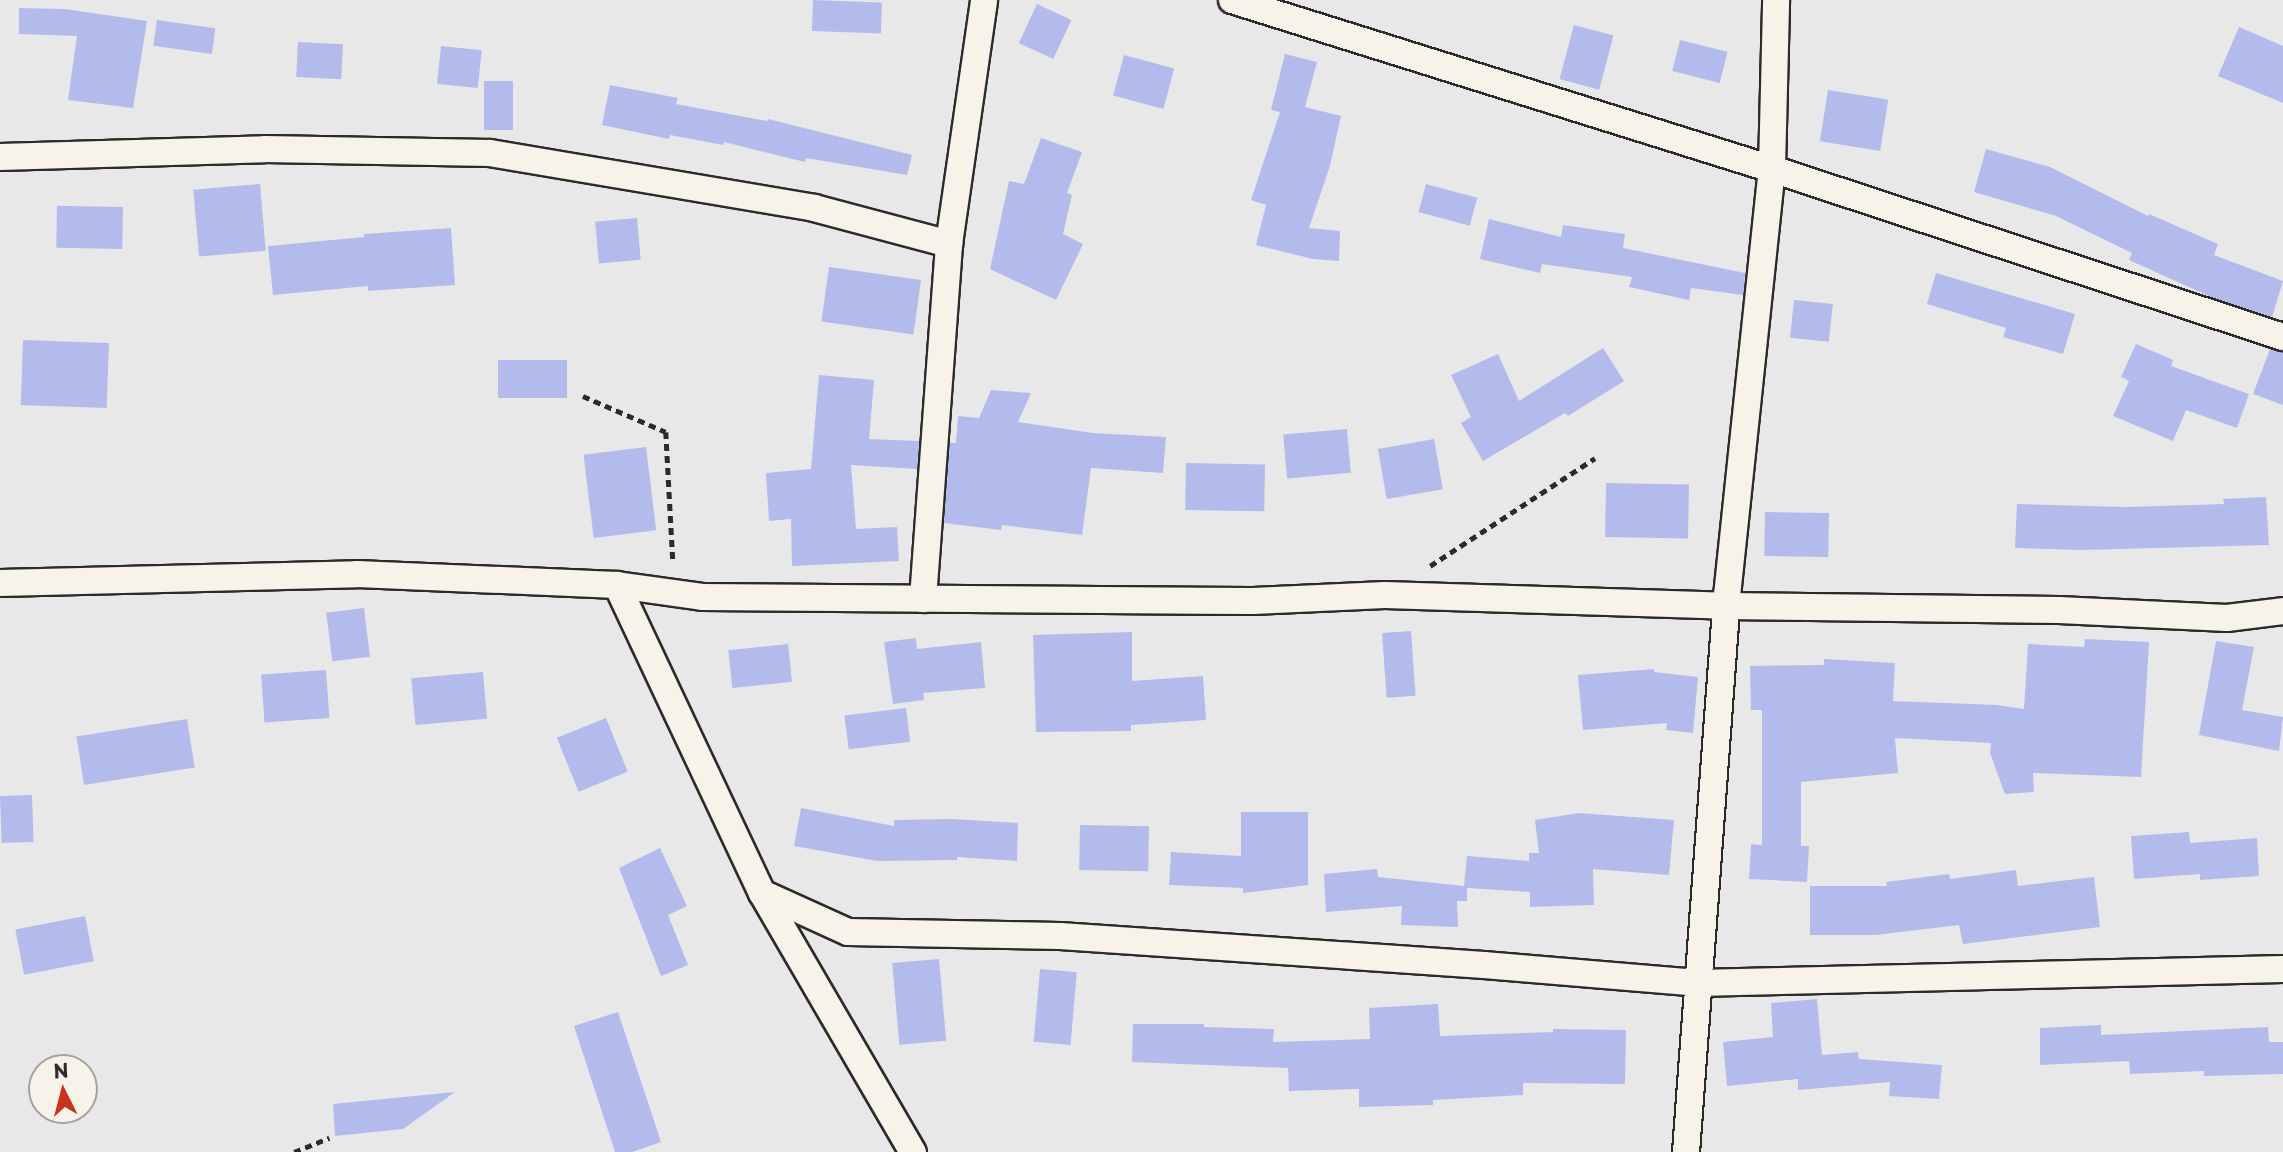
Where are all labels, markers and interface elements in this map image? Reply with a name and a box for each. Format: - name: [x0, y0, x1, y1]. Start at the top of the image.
- north arrow: [28, 1054, 98, 1124]
- text: N: [52, 1055, 70, 1085]

